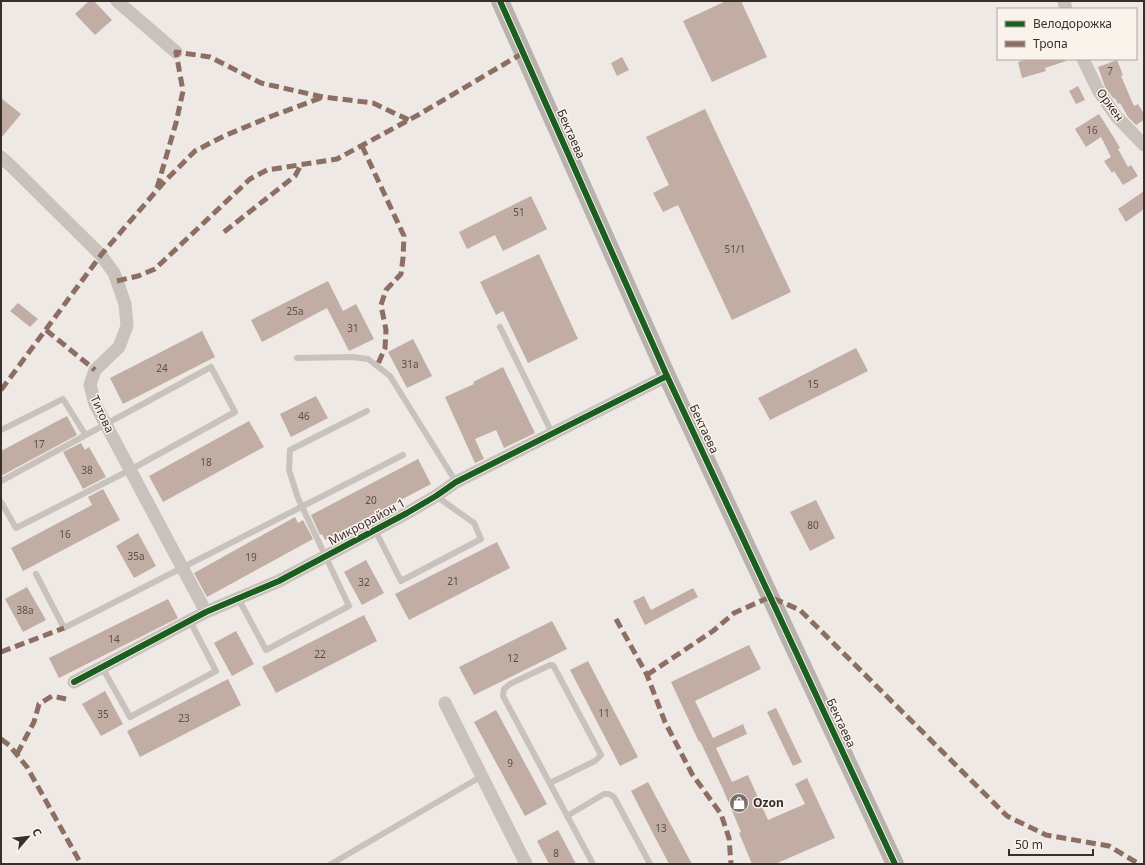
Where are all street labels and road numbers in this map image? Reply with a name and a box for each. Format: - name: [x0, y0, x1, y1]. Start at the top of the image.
- street label: Оркен: [1093, 85, 1128, 124]
- street label: Бектаева: [553, 106, 590, 161]
- street label: Титова: [86, 392, 119, 435]
- street label: Бектаева: [686, 401, 723, 456]
- street label: Микрорайон 1: [325, 494, 408, 549]
- street label: Бектаева: [823, 695, 860, 750]

